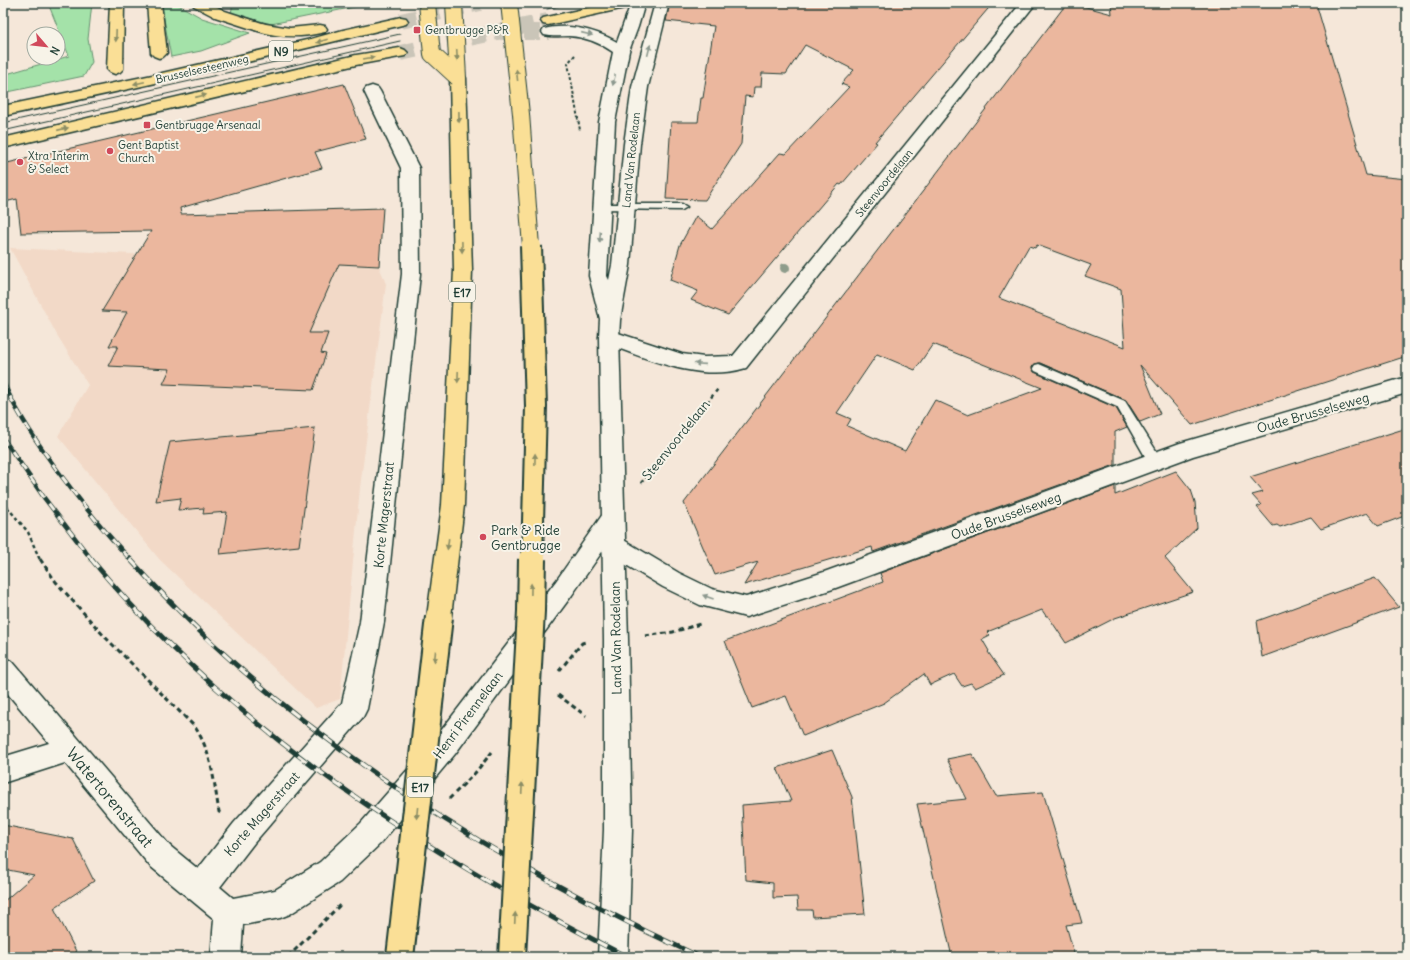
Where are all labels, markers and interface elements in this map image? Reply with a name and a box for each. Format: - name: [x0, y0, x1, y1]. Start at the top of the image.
- place label: Gentbrugge P&R: [425, 23, 509, 37]
- marker: Gentbrugge P&R: [412, 25, 422, 35]
- north arrow: [26, 26, 66, 66]
- one-way arrow: [113, 30, 119, 43]
- one-way arrow: [581, 31, 593, 37]
- one-way arrow: [316, 38, 328, 44]
- road number: N9: [269, 41, 293, 61]
- text: N: [47, 44, 63, 57]
- one-way arrow: [646, 44, 652, 56]
- one-way arrow: [454, 49, 460, 62]
- street label: Brusselsesteenweg: [154, 52, 250, 86]
- one-way arrow: [363, 55, 375, 61]
- one-way arrow: [513, 69, 520, 81]
- one-way arrow: [611, 74, 617, 87]
- one-way arrow: [133, 80, 146, 86]
- one-way arrow: [195, 93, 207, 99]
- one-way arrow: [456, 111, 462, 124]
- street label: Land Van Rodelaan: [619, 111, 643, 209]
- place label: Gentbrugge Arsenaal: [155, 118, 260, 132]
- marker: Gentbrugge Arsenaal: [142, 120, 152, 130]
- one-way arrow: [57, 125, 70, 131]
- place label: Gent Baptist Church: [118, 138, 179, 165]
- marker: Gent Baptist Church: [105, 146, 115, 156]
- street label: Steenvoordelaan: [852, 146, 916, 220]
- place label: Xtra Interim & Select: [28, 149, 89, 176]
- marker: Xtra Interim & Select: [15, 157, 25, 167]
- one-way arrow: [596, 231, 603, 243]
- one-way arrow: [459, 241, 466, 253]
- road number: E17: [449, 282, 475, 302]
- one-way arrow: [694, 360, 706, 367]
- one-way arrow: [455, 371, 462, 383]
- street label: Oude Brusselseweg: [1255, 389, 1371, 437]
- street label: Steenvoordelaan: [638, 396, 714, 484]
- one-way arrow: [532, 452, 538, 465]
- street label: Korte Magerstraat: [370, 460, 398, 569]
- street label: Oude Brusselseweg: [949, 488, 1063, 544]
- place label: Park & Ride Gentbrugge: [491, 522, 561, 554]
- marker: Park & Ride Gentbrugge: [478, 532, 488, 542]
- one-way arrow: [445, 538, 452, 550]
- street label: Land Van Rodelaan: [607, 581, 625, 695]
- one-way arrow: [528, 583, 535, 595]
- one-way arrow: [701, 594, 713, 600]
- one-way arrow: [432, 650, 438, 662]
- street label: Henri Pirennelaan: [430, 668, 507, 762]
- street label: Watertorenstraat: [62, 743, 158, 852]
- street label: Korte Magerstraat: [221, 768, 304, 860]
- road number: E17: [407, 777, 433, 797]
- one-way arrow: [518, 782, 525, 794]
- one-way arrow: [414, 807, 420, 819]
- one-way arrow: [512, 911, 518, 924]

